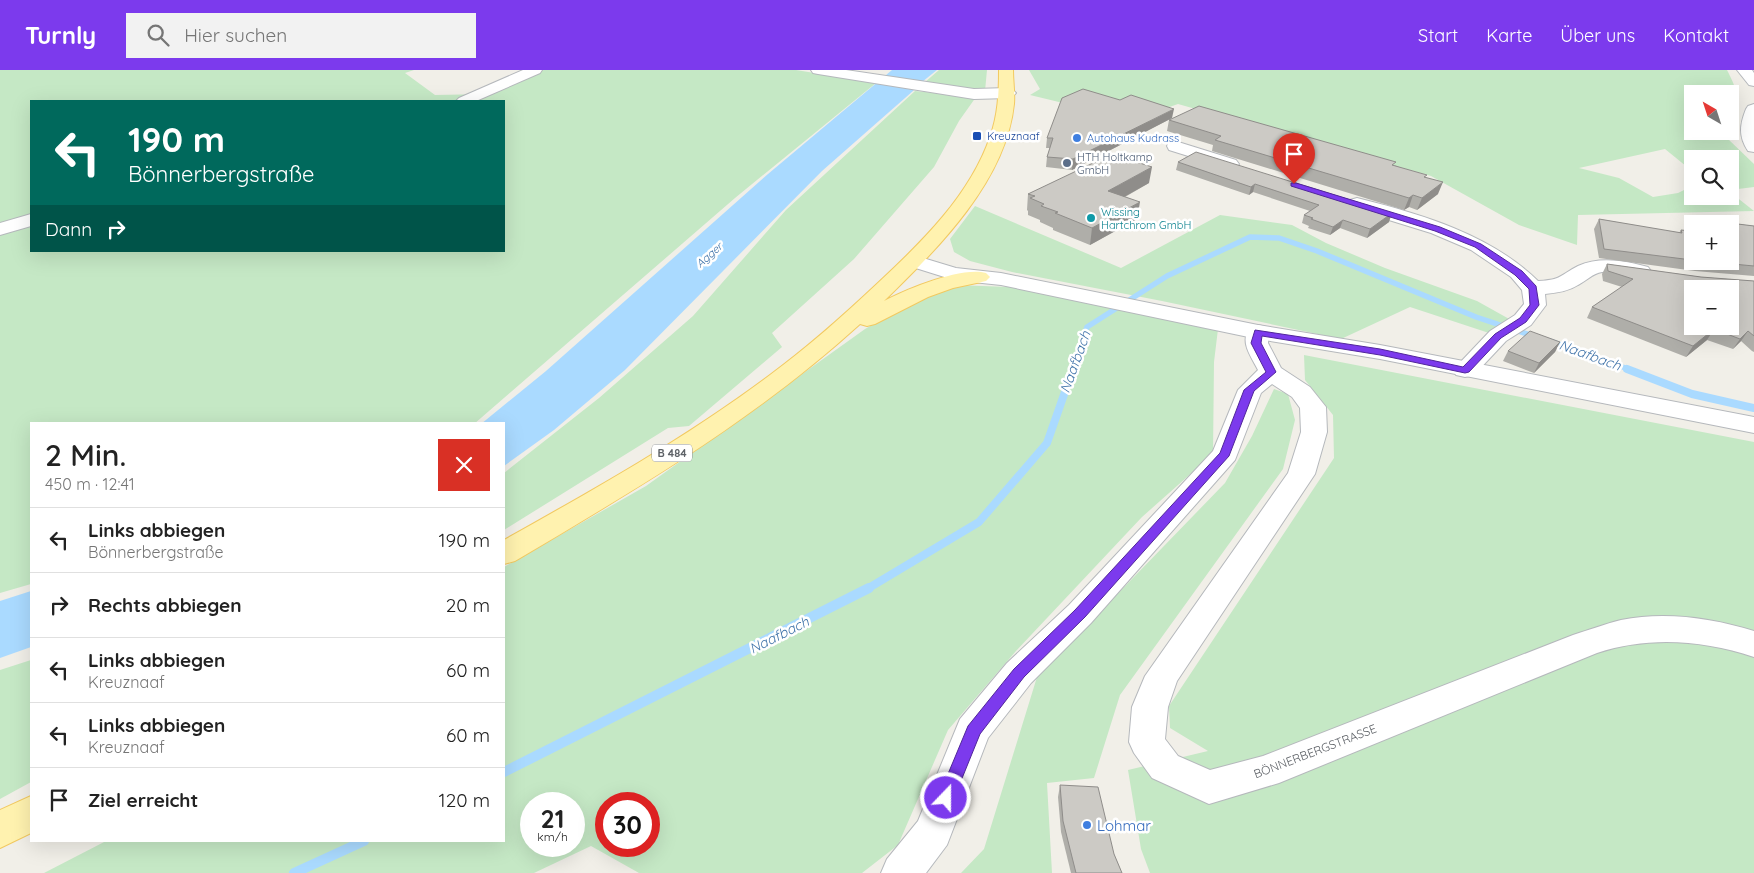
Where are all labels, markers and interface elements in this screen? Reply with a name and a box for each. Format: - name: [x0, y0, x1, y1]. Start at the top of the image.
- search box: [126, 13, 476, 58]
- text: Turnly: [25, 20, 96, 50]
- icon: search: [144, 21, 172, 49]
- text: Hier suchen: [184, 23, 287, 47]
- text: Start: [1418, 24, 1458, 47]
- text: Karte: [1486, 24, 1532, 47]
- text: Über uns: [1560, 24, 1635, 47]
- text: Kontakt: [1663, 24, 1729, 47]
- north arrow: [1684, 85, 1739, 140]
- map controls: [1684, 85, 1739, 335]
- text: 190 m: [128, 117, 225, 161]
- icon: left: [45, 120, 110, 185]
- place label: Kreuznaaf: [987, 129, 1040, 143]
- marker: Kreuznaaf: [971, 130, 983, 142]
- place label: Autohaus Kudrass: [1087, 131, 1179, 145]
- marker: Autohaus Kudrass: [1071, 132, 1083, 144]
- pin: [1273, 133, 1315, 184]
- icon: arrive: [1280, 140, 1308, 168]
- place label: HTH Holtkamp GmbH: [1077, 150, 1153, 177]
- button: search: [1684, 150, 1739, 205]
- marker: HTH Holtkamp GmbH: [1061, 157, 1073, 169]
- text: Bönnerbergstraße: [128, 160, 314, 188]
- place label: Wissing Hartchrom GmbH: [1101, 205, 1191, 232]
- marker: Wissing Hartchrom GmbH: [1085, 212, 1097, 224]
- icon: right: [102, 215, 130, 243]
- button: +: [1684, 215, 1739, 270]
- text: Dann: [45, 217, 92, 241]
- water label: Agger: [693, 238, 727, 271]
- button: −: [1684, 280, 1739, 335]
- water label: Naafbach: [1056, 328, 1095, 395]
- water label: Naafbach: [1557, 336, 1624, 375]
- text: 2 Min.: [45, 436, 126, 474]
- button: close: [438, 439, 490, 491]
- road number: B 484: [652, 444, 692, 462]
- text: 450 m · 12:41: [45, 474, 135, 494]
- text: Links abbiegen: [88, 518, 225, 542]
- icon: left: [45, 526, 73, 554]
- text: 190 m: [439, 528, 490, 552]
- text: Bönnerbergstraße: [88, 542, 224, 562]
- icon: right: [45, 591, 73, 619]
- text: Rechts abbiegen: [88, 593, 241, 617]
- text: 20 m: [446, 593, 490, 617]
- water label: Naafbach: [746, 612, 813, 658]
- text: Links abbiegen: [88, 648, 225, 672]
- icon: left: [45, 656, 73, 684]
- text: 60 m: [446, 658, 490, 682]
- text: Kreuznaaf: [88, 672, 165, 692]
- text: Links abbiegen: [88, 713, 225, 737]
- icon: left: [45, 721, 73, 749]
- street label: BÖNNERBERGSTRASSE: [1251, 721, 1379, 781]
- text: 60 m: [446, 723, 490, 747]
- text: Kreuznaaf: [88, 737, 165, 757]
- position arrow: [919, 771, 971, 823]
- icon: arrive: [45, 786, 73, 814]
- text: Ziel erreicht: [88, 788, 198, 812]
- text: 120 m: [439, 788, 490, 812]
- speed limit sign: 30: [595, 792, 660, 857]
- text: 21: [541, 803, 564, 834]
- place label: Lohmar: [1097, 816, 1151, 835]
- marker: Lohmar: [1081, 819, 1093, 831]
- text: km/h: [537, 829, 568, 844]

